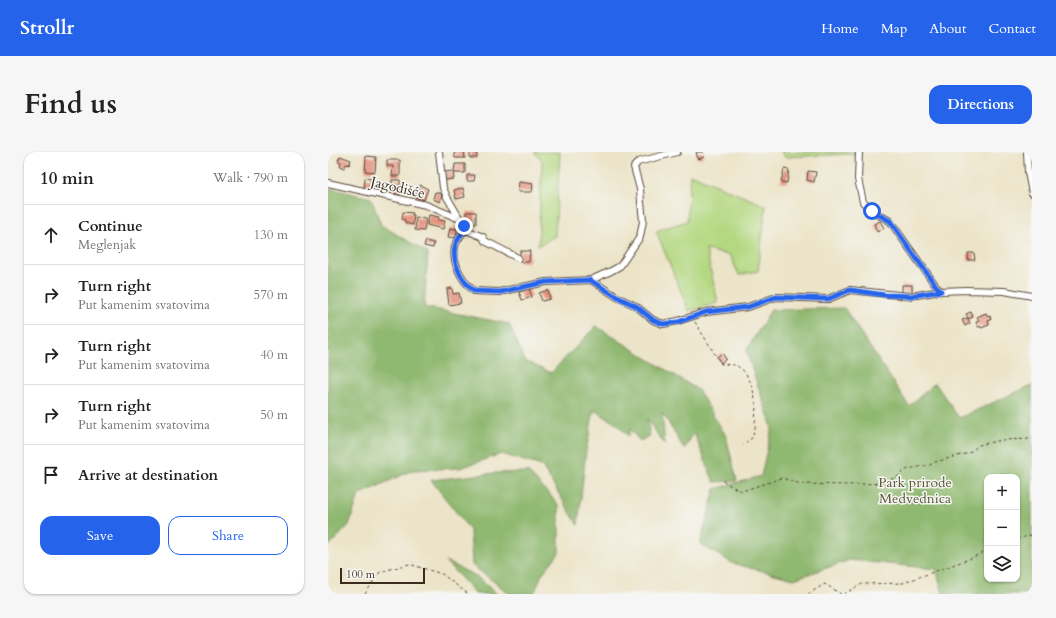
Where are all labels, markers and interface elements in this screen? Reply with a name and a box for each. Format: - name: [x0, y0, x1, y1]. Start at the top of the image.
- text: Strollr: [20, 15, 74, 41]
- text: Home: [821, 19, 859, 38]
- text: Map: [881, 19, 907, 38]
- text: About: [929, 19, 966, 38]
- text: Contact: [988, 19, 1036, 38]
- text: Find us: [24, 85, 117, 123]
- button: Directions: [929, 85, 1032, 124]
- text: 10 min: [40, 167, 94, 190]
- text: Walk · 790 m: [213, 169, 288, 187]
- street label: Jagodišće: [367, 172, 427, 203]
- route start: [863, 202, 881, 220]
- text: Continue: [78, 216, 143, 236]
- route end: [455, 217, 473, 235]
- icon: ahead: [40, 224, 62, 246]
- text: 130 m: [254, 226, 288, 244]
- text: Meglenjak: [78, 236, 136, 254]
- text: Turn right: [78, 276, 151, 296]
- icon: right: [40, 284, 62, 306]
- text: 570 m: [254, 286, 288, 304]
- text: Put kamenim svatovima: [78, 296, 210, 314]
- text: Turn right: [78, 336, 151, 356]
- icon: right: [40, 344, 62, 366]
- text: 40 m: [260, 346, 288, 364]
- text: Put kamenim svatovima: [78, 356, 210, 374]
- text: Turn right: [78, 396, 151, 416]
- icon: right: [40, 404, 62, 426]
- text: 50 m: [260, 406, 288, 424]
- text: Put kamenim svatovima: [78, 416, 210, 434]
- icon: arrive: [40, 464, 62, 486]
- text: Arrive at destination: [78, 465, 218, 485]
- park label: Park prirode Medvednica: [878, 473, 952, 508]
- map controls: [984, 474, 1020, 582]
- button: +: [984, 474, 1020, 510]
- button: −: [984, 510, 1020, 546]
- button: Save: [40, 516, 160, 555]
- button: Share: [168, 516, 288, 555]
- button: layers: [984, 546, 1020, 582]
- scale bar: [340, 566, 425, 585]
- text: 100 m: [346, 567, 375, 582]

